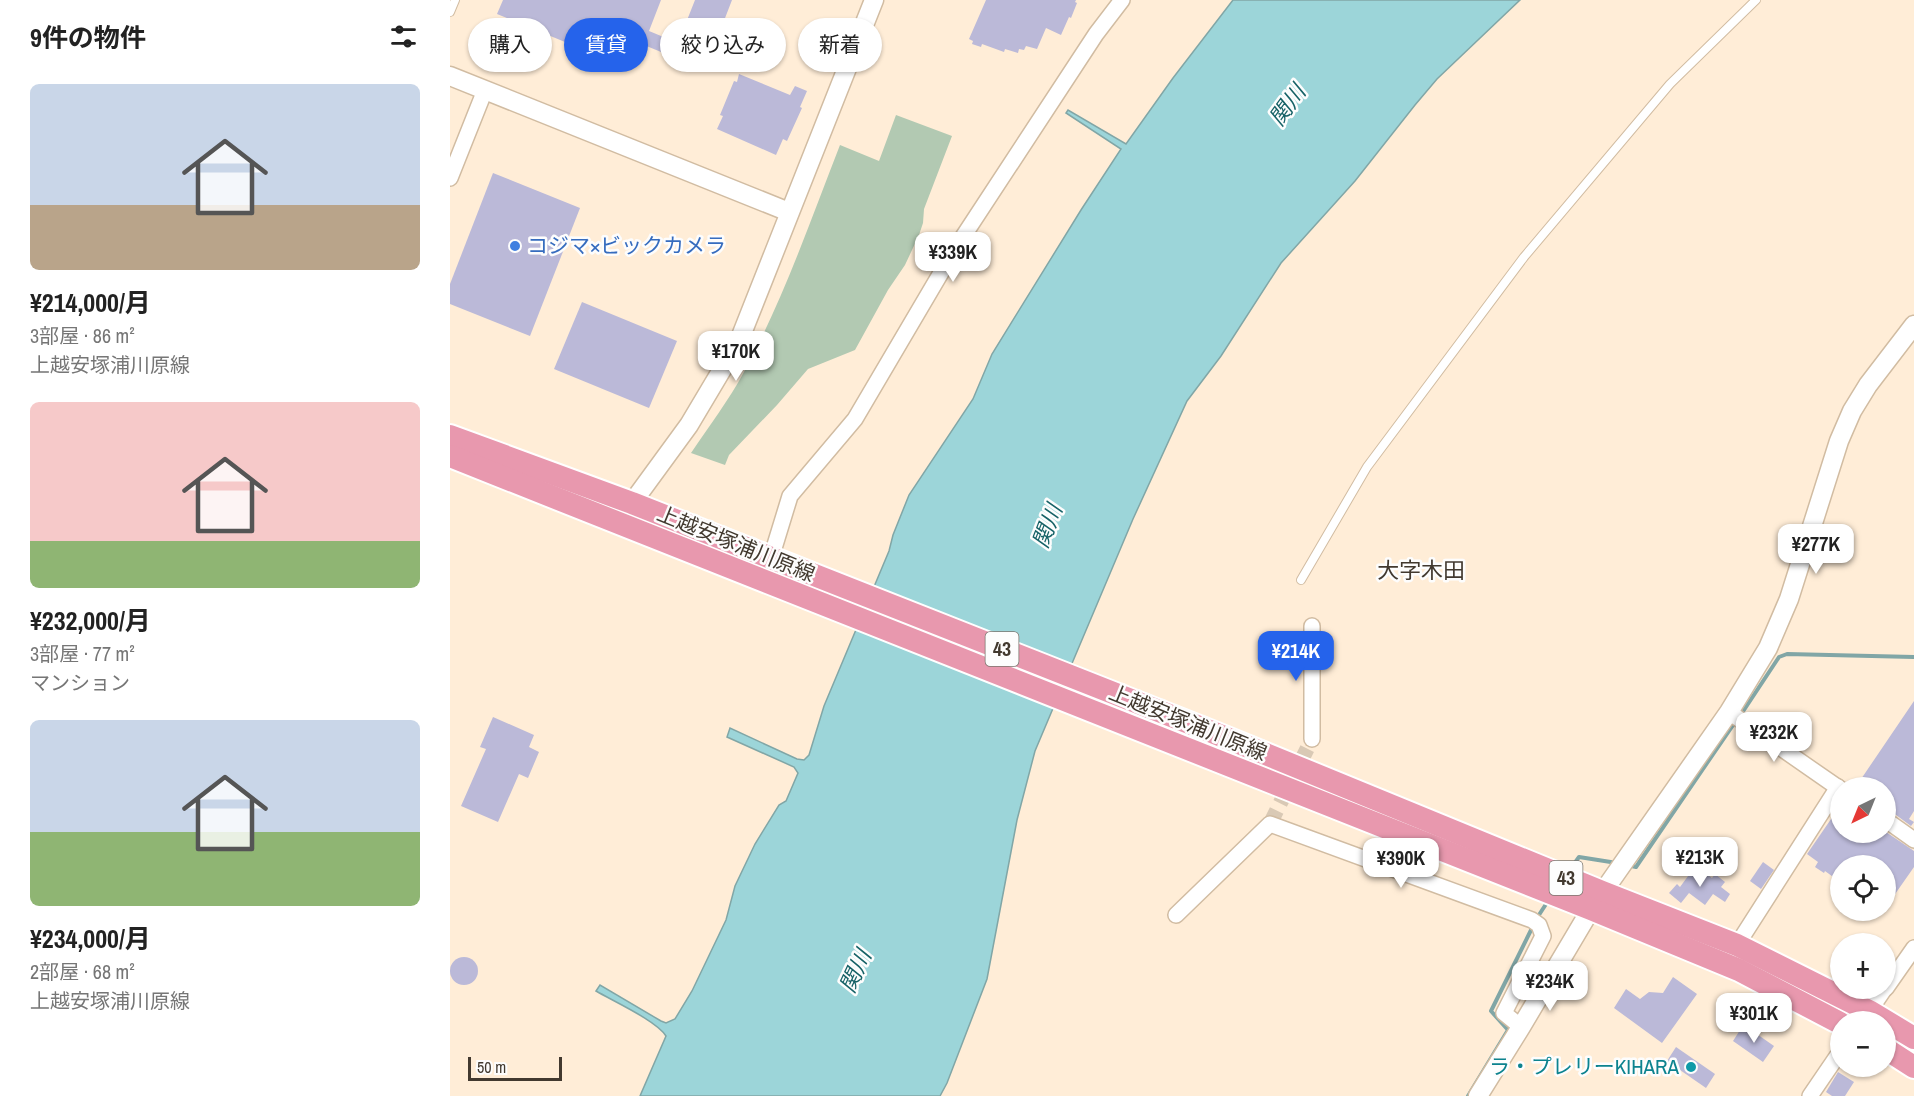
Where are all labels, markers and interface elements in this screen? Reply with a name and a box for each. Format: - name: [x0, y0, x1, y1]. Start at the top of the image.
- chip: 購入: [468, 18, 552, 72]
- chip: 賃貸: [564, 18, 648, 72]
- chip: 絞り込み: [660, 18, 786, 72]
- chip: 新着: [798, 18, 882, 72]
- text: 9件の物件: [30, 20, 146, 55]
- icon: filters: [387, 20, 420, 53]
- water label: 関川: [1262, 77, 1313, 132]
- icon: home: [171, 123, 279, 231]
- place label: コジマ×ビックカメラ: [527, 231, 726, 260]
- pin: ¥339K: [911, 232, 995, 283]
- text: ¥339K: [929, 238, 977, 265]
- marker: コジマ×ビックカメラ: [508, 239, 522, 253]
- text: ¥214,000/月: [30, 285, 151, 320]
- text: 3部屋 · 86 m²: [30, 322, 135, 349]
- pin: ¥170K: [694, 331, 778, 382]
- text: ¥170K: [712, 337, 760, 364]
- text: 上越安塚浦川原線: [30, 351, 190, 378]
- icon: home: [171, 441, 279, 549]
- water label: 関川: [1025, 498, 1070, 552]
- street label: 上越安塚浦川原線: [653, 499, 820, 588]
- pin: ¥277K: [1774, 524, 1858, 575]
- text: ¥277K: [1792, 530, 1840, 557]
- district label: 大字木田: [1377, 555, 1465, 585]
- text: ¥232,000/月: [30, 603, 151, 638]
- pin: ¥214K: [1254, 631, 1338, 682]
- road number: 43: [986, 632, 1018, 666]
- text: ¥214K: [1272, 637, 1320, 664]
- text: 3部屋 · 77 m²: [30, 640, 135, 667]
- text: マンション: [30, 669, 130, 696]
- street label: 上越安塚浦川原線: [1105, 678, 1272, 767]
- pin: ¥232K: [1732, 712, 1816, 763]
- text: ¥232K: [1750, 718, 1798, 745]
- icon: home: [171, 759, 279, 867]
- north arrow: [1830, 777, 1896, 843]
- map controls: [1830, 777, 1896, 1077]
- pin: ¥213K: [1658, 837, 1742, 888]
- pin: ¥390K: [1359, 838, 1443, 889]
- text: ¥213K: [1676, 843, 1724, 870]
- text: ¥390K: [1377, 844, 1425, 871]
- button: locate: [1830, 855, 1896, 921]
- road number: 43: [1550, 861, 1582, 895]
- text: ¥234,000/月: [30, 921, 151, 956]
- button: +: [1830, 933, 1896, 999]
- water label: 関川: [832, 943, 879, 997]
- text: 2部屋 · 68 m²: [30, 958, 135, 985]
- pin: ¥234K: [1508, 961, 1592, 1012]
- text: ¥234K: [1526, 967, 1574, 994]
- text: 上越安塚浦川原線: [30, 987, 190, 1014]
- pin: ¥301K: [1712, 993, 1796, 1044]
- text: ¥301K: [1730, 999, 1778, 1026]
- button: −: [1830, 1011, 1896, 1077]
- place label: ラ・プレリーKIHARA: [1489, 1052, 1680, 1081]
- scale bar: [468, 1054, 562, 1082]
- text: 50 m: [477, 1056, 506, 1078]
- marker: ラ・プレリーKIHARA: [1684, 1060, 1698, 1074]

